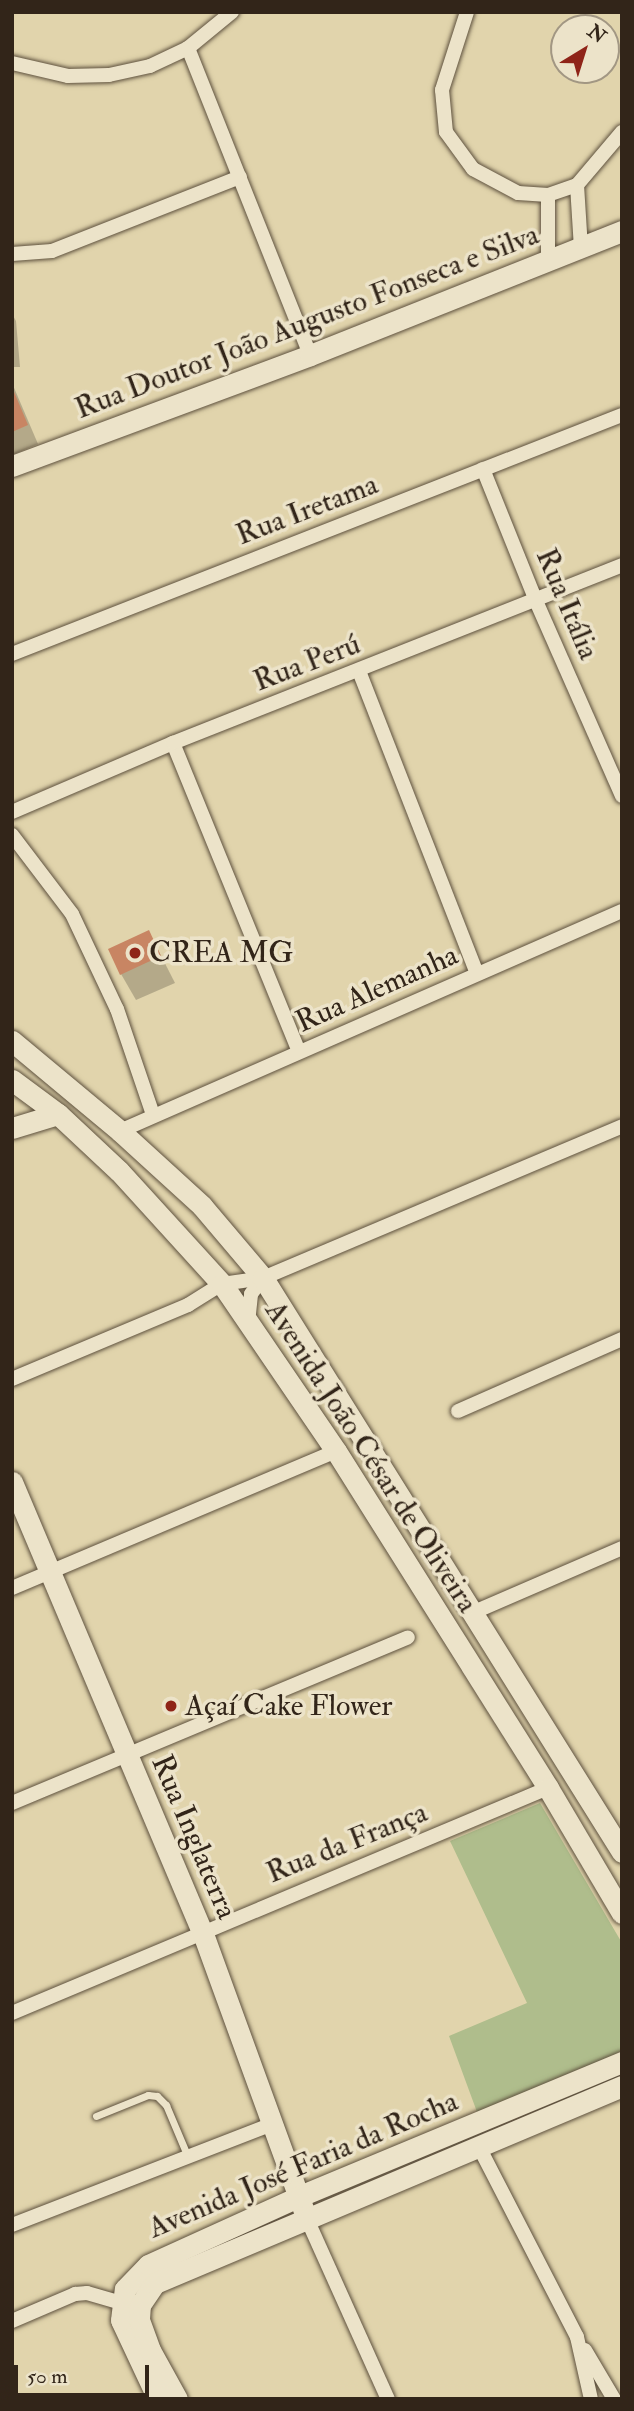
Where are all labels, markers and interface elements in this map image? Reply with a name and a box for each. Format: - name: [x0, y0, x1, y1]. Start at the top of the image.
- north arrow: [550, 14, 620, 84]
- text: N: [583, 19, 611, 49]
- street label: Rua Doutor João Augusto Fonseca e Silva: [70, 217, 544, 427]
- street label: Rua Iretama: [231, 467, 383, 553]
- street label: Rua Itália: [528, 543, 606, 665]
- street label: Rua Perú: [249, 626, 365, 700]
- place label: CREA MG: [149, 935, 293, 971]
- street label: Rua Alemanha: [290, 937, 464, 1041]
- marker: CREA MG: [127, 945, 143, 961]
- street label: Avenida João César de Oliveira: [257, 1295, 485, 1619]
- place label: Açaí Cake Flower: [185, 1688, 392, 1724]
- marker: Açaí Cake Flower: [163, 1698, 179, 1714]
- street label: Rua Inglaterra: [143, 1750, 245, 1924]
- street label: Rua da França: [261, 1794, 433, 1892]
- street label: Avenida José Faria da Rocha: [143, 2083, 463, 2247]
- scale bar: [18, 2352, 152, 2396]
- text: 50 m: [27, 2363, 68, 2390]

